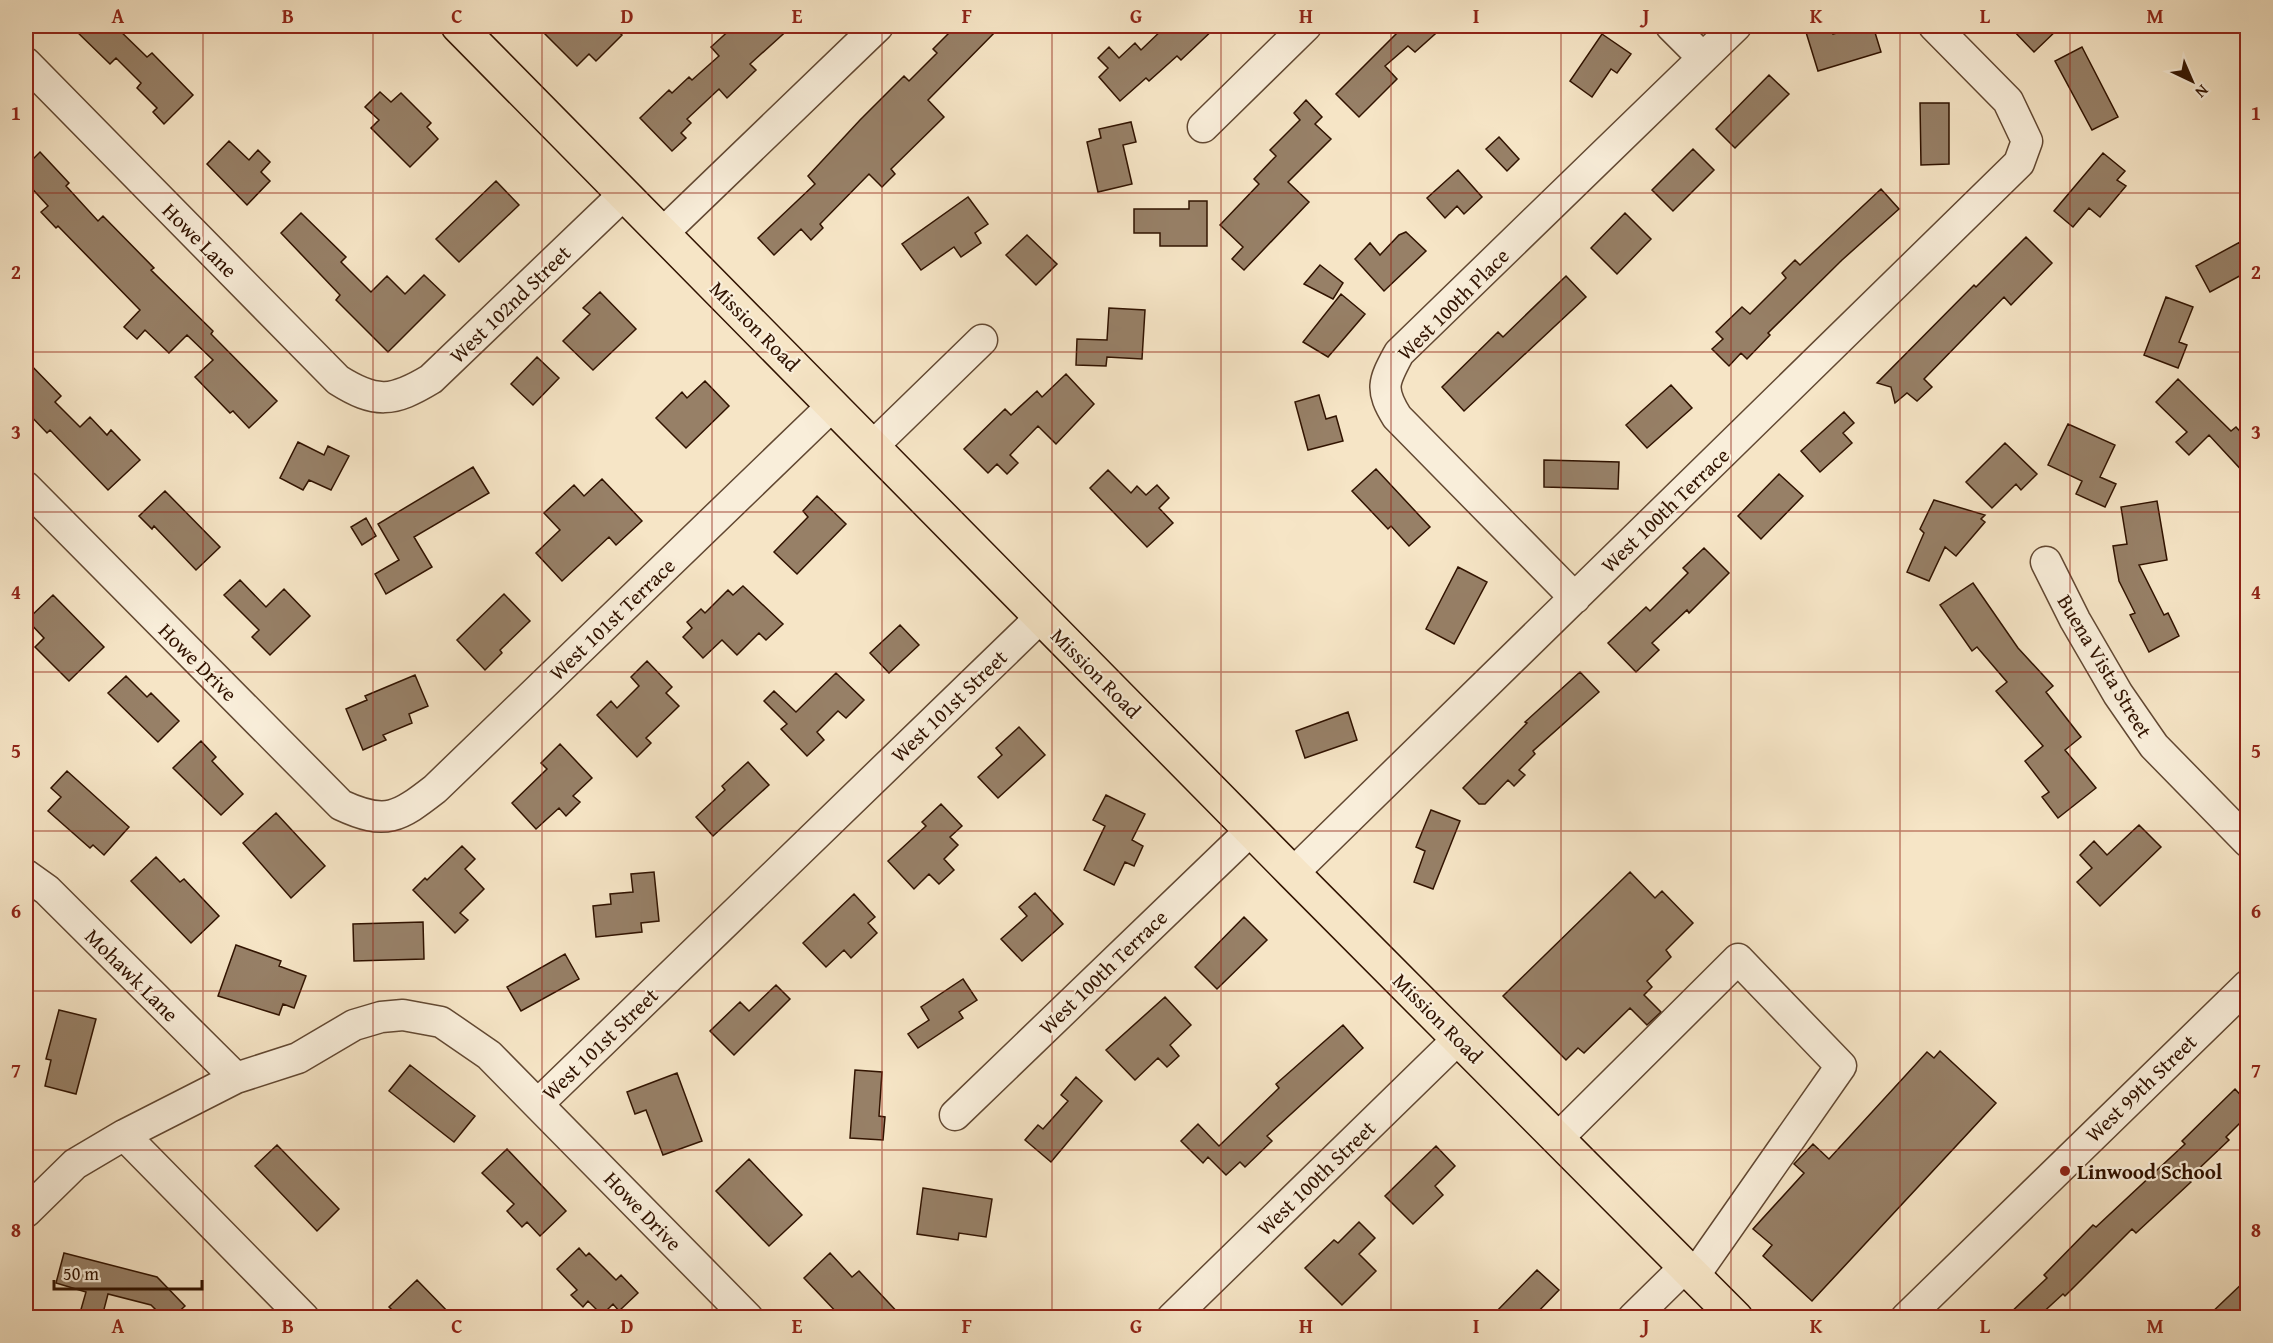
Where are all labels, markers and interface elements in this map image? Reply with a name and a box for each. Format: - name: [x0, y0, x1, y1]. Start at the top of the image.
- text: A: [112, 1, 125, 30]
- text: B: [282, 1, 294, 30]
- text: C: [451, 1, 463, 30]
- text: D: [620, 1, 634, 30]
- text: E: [792, 1, 803, 30]
- text: F: [962, 1, 972, 30]
- text: G: [1130, 1, 1142, 30]
- text: H: [1299, 1, 1313, 30]
- text: I: [1473, 1, 1479, 30]
- text: J: [1640, 1, 1650, 30]
- text: K: [1810, 1, 1823, 30]
- text: L: [1980, 1, 1991, 30]
- text: M: [2146, 1, 2164, 30]
- north arrow: [2162, 51, 2222, 111]
- text: N: [2190, 79, 2215, 104]
- text: 1: [11, 98, 21, 127]
- text: 1: [2251, 98, 2261, 127]
- street label: Howe Lane: [155, 195, 245, 285]
- street label: West 102nd Street: [442, 237, 578, 370]
- street label: West 100th Place: [1390, 241, 1516, 367]
- text: 2: [11, 257, 21, 286]
- text: 2: [2251, 257, 2261, 286]
- street label: Mission Road: [703, 274, 808, 379]
- text: 3: [11, 417, 21, 446]
- text: 3: [2251, 417, 2261, 446]
- street label: West 100th Terrace: [1594, 440, 1736, 580]
- street label: West 101st Terrace: [542, 550, 682, 687]
- text: 4: [11, 577, 21, 606]
- text: 4: [2251, 577, 2261, 606]
- street label: Buena Vista Street: [2050, 588, 2160, 744]
- street label: Howe Drive: [152, 616, 245, 709]
- street label: Mission Road: [1044, 621, 1149, 726]
- street label: West 101st Street: [884, 642, 1015, 770]
- text: 5: [11, 736, 21, 765]
- text: 5: [2251, 736, 2261, 765]
- text: 6: [11, 896, 21, 925]
- text: 6: [2251, 896, 2261, 925]
- street label: West 100th Terrace: [1032, 902, 1174, 1042]
- street label: Mohawk Lane: [78, 921, 186, 1029]
- street label: Mission Road: [1386, 966, 1491, 1071]
- street label: West 101st Street: [535, 980, 666, 1108]
- street label: West 99th Street: [2078, 1026, 2204, 1149]
- text: 7: [11, 1055, 21, 1084]
- text: 7: [2251, 1055, 2261, 1084]
- street label: West 100th Street: [1250, 1113, 1383, 1243]
- place label: Linwood School: [2077, 1156, 2223, 1187]
- street label: Howe Drive: [597, 1164, 689, 1258]
- marker: Linwood School: [2058, 1164, 2072, 1178]
- text: 8: [11, 1215, 21, 1244]
- text: 8: [2251, 1215, 2261, 1244]
- scale bar: [54, 1253, 202, 1291]
- text: 50 m: [63, 1260, 99, 1287]
- text: A: [112, 1311, 125, 1340]
- text: B: [282, 1311, 294, 1340]
- text: C: [451, 1311, 463, 1340]
- text: D: [620, 1311, 634, 1340]
- text: E: [792, 1311, 803, 1340]
- text: F: [962, 1311, 972, 1340]
- text: G: [1130, 1311, 1142, 1340]
- text: H: [1299, 1311, 1313, 1340]
- text: I: [1473, 1311, 1479, 1340]
- text: J: [1640, 1311, 1650, 1340]
- text: K: [1810, 1311, 1823, 1340]
- text: L: [1980, 1311, 1991, 1340]
- text: M: [2146, 1311, 2164, 1340]

